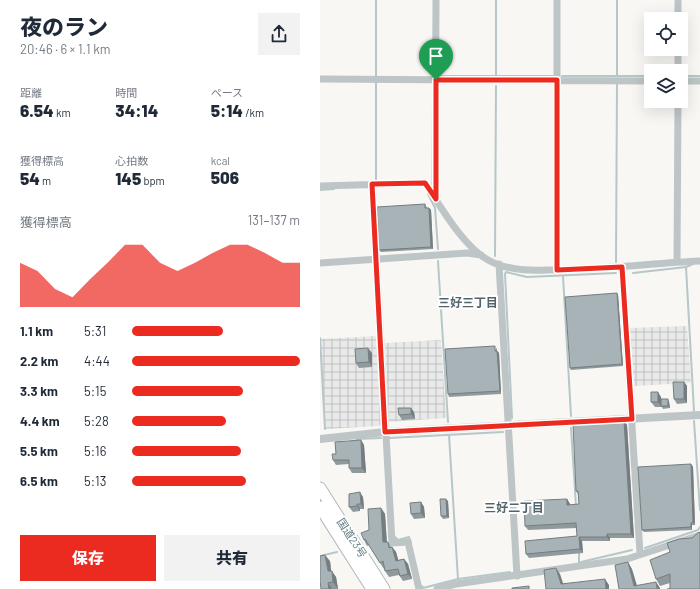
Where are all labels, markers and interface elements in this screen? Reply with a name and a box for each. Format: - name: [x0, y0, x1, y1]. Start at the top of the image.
- map controls: [644, 12, 688, 108]
- button: locate: [644, 12, 688, 56]
- text: 夜のラン: [20, 13, 108, 39]
- button: share: [258, 13, 300, 55]
- pin: [419, 39, 453, 80]
- text: 20:46 · 6 × 1.1 km: [20, 41, 110, 57]
- icon: arrive: [425, 45, 447, 67]
- button: layers: [644, 64, 688, 108]
- text: 距離: [20, 86, 42, 99]
- text: 時間: [115, 86, 137, 99]
- text: ペース: [211, 86, 243, 99]
- text: 6.54: [20, 100, 54, 120]
- text: 34:14: [115, 100, 158, 120]
- text: 5:14: [211, 100, 243, 120]
- text: km: [54, 106, 71, 119]
- text: /km: [243, 106, 264, 119]
- text: 獲得標高: [20, 154, 64, 167]
- text: 心拍数: [115, 154, 148, 167]
- text: kcal: [211, 154, 230, 167]
- text: 506: [211, 167, 239, 187]
- text: 54: [20, 168, 40, 188]
- text: 145: [115, 168, 141, 188]
- text: m: [40, 174, 51, 187]
- text: bpm: [141, 174, 165, 187]
- text: 131–137 m: [248, 212, 300, 228]
- text: 獲得標高: [20, 214, 72, 230]
- district label: 三好三丁目: [438, 295, 498, 309]
- text: 1.1 km: [20, 323, 53, 339]
- text: 5:31: [84, 323, 106, 339]
- text: 2.2 km: [20, 353, 58, 369]
- text: 4:44: [84, 353, 110, 369]
- text: 3.3 km: [20, 383, 58, 399]
- text: 5:15: [84, 383, 106, 399]
- text: 4.4 km: [20, 413, 60, 429]
- text: 5:28: [84, 413, 109, 429]
- text: 5.5 km: [20, 443, 58, 459]
- text: 5:16: [84, 443, 106, 459]
- text: 6.5 km: [20, 473, 58, 489]
- text: 5:13: [84, 473, 106, 489]
- district label: 三好二丁目: [484, 500, 544, 514]
- street label: 国道23号: [335, 516, 370, 560]
- button: 保存: [20, 535, 156, 581]
- button: 共有: [164, 535, 300, 581]

